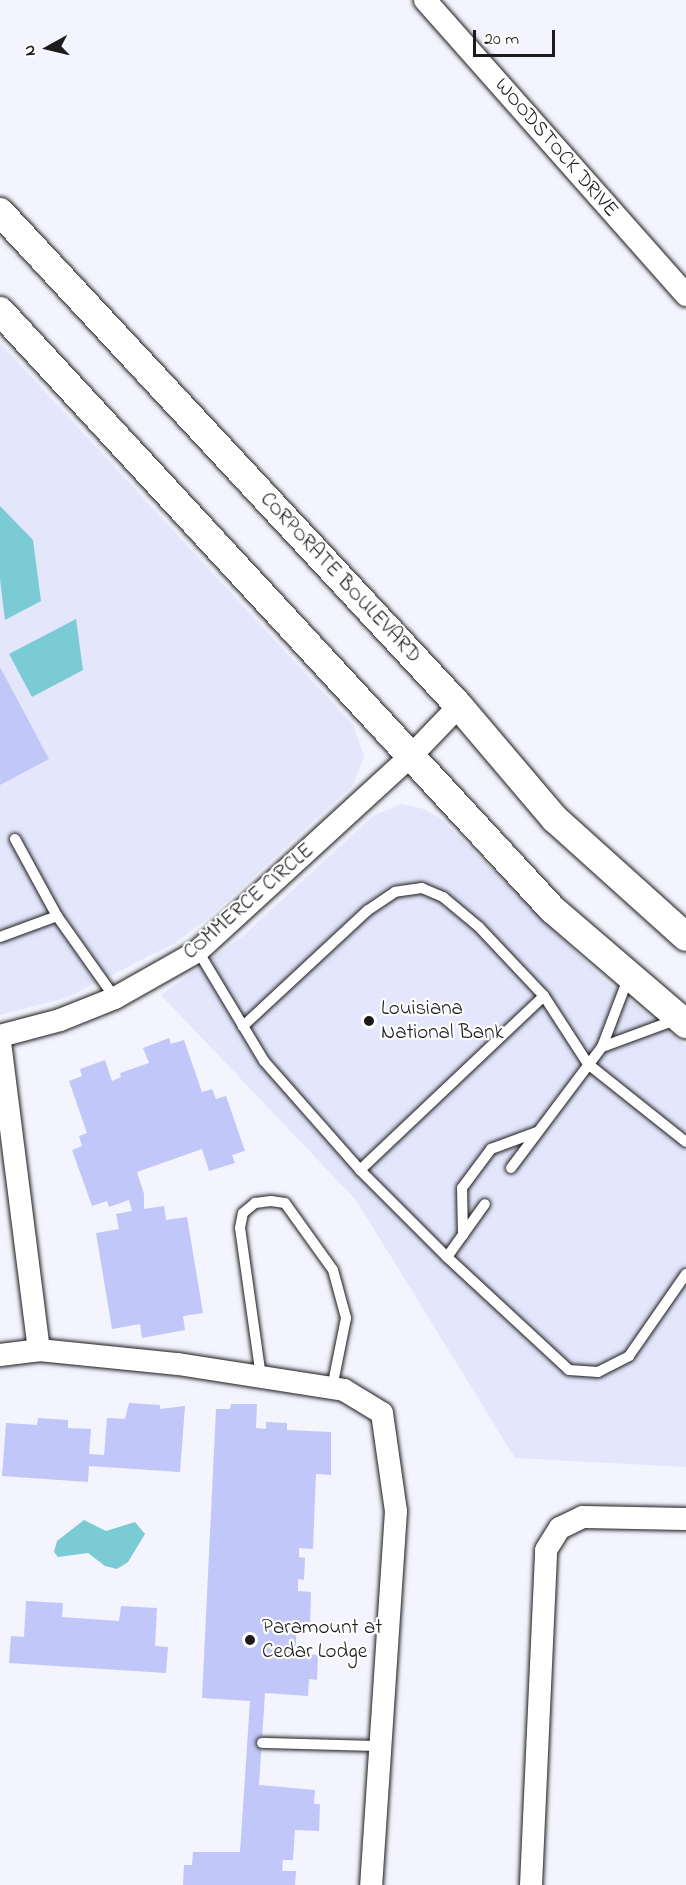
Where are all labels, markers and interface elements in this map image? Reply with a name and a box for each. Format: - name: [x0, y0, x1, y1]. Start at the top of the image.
- north arrow: [18, 18, 78, 78]
- scale bar: [476, 18, 558, 56]
- text: 20 m: [484, 27, 519, 53]
- text: N: [18, 43, 43, 58]
- street label: WOODSTOCK DRIVE: [489, 73, 623, 223]
- street label: CORPORATE BOULEVARD: [254, 487, 426, 669]
- street label: COMMERCE CIRCLE: [179, 839, 319, 965]
- place label: Louisiana National Bank: [381, 996, 504, 1046]
- marker: Louisiana National Bank: [362, 1014, 376, 1028]
- place label: Paramount at Cedar Lodge: [262, 1615, 382, 1665]
- marker: Paramount at Cedar Lodge: [243, 1633, 257, 1647]

